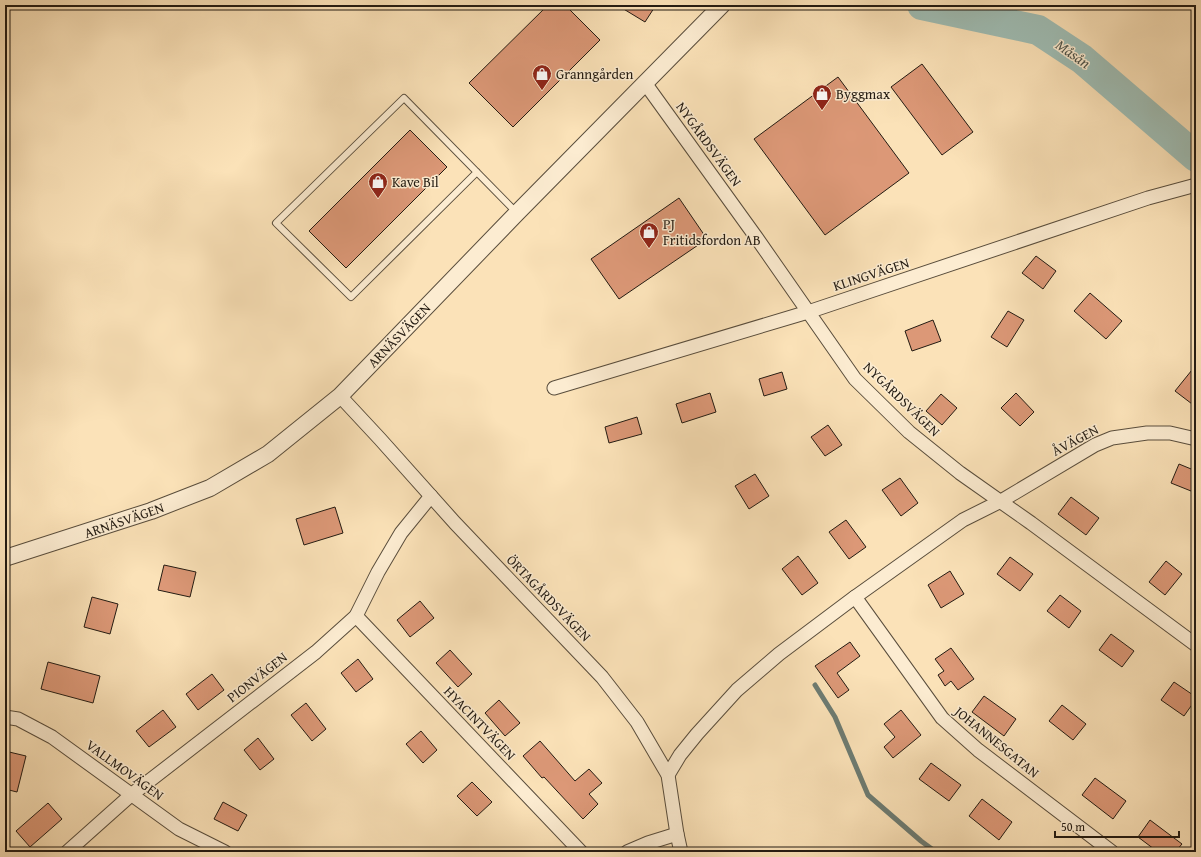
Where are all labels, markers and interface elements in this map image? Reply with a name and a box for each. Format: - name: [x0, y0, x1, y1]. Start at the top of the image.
- water label: Måsån: [1052, 34, 1095, 73]
- shop icon: Granngården: [531, 63, 553, 91]
- place label: Granngården: [556, 64, 633, 84]
- shop icon: Byggmax: [811, 83, 833, 111]
- place label: Byggmax: [836, 84, 891, 104]
- street label: NYGÅRDSVÄGEN: [672, 98, 746, 190]
- shop icon: Kave Bil: [367, 171, 389, 199]
- place label: Kave Bil: [392, 172, 439, 192]
- place label: PJ Fritidsfordon AB: [663, 214, 761, 250]
- shop icon: PJ Fritidsfordon AB: [638, 221, 660, 249]
- street label: KLINGVÄGEN: [830, 252, 912, 296]
- street label: ARNÄSVÄGEN: [363, 298, 435, 372]
- street label: NYGÅRDSVÄGEN: [859, 357, 945, 441]
- street label: ÅVÄGEN: [1048, 419, 1102, 461]
- street label: ARNÄSVÄGEN: [81, 497, 167, 543]
- street label: ÖRTAGÅRDSVÄGEN: [502, 550, 596, 646]
- street label: PIONVÄGEN: [223, 647, 291, 707]
- street label: HYACINTVÄGEN: [439, 682, 521, 764]
- street label: JOHANNESGATAN: [949, 700, 1044, 782]
- street label: VALLMOVÄGEN: [82, 735, 168, 805]
- scale bar: [1055, 813, 1179, 839]
- text: 50 m: [1061, 818, 1085, 835]

